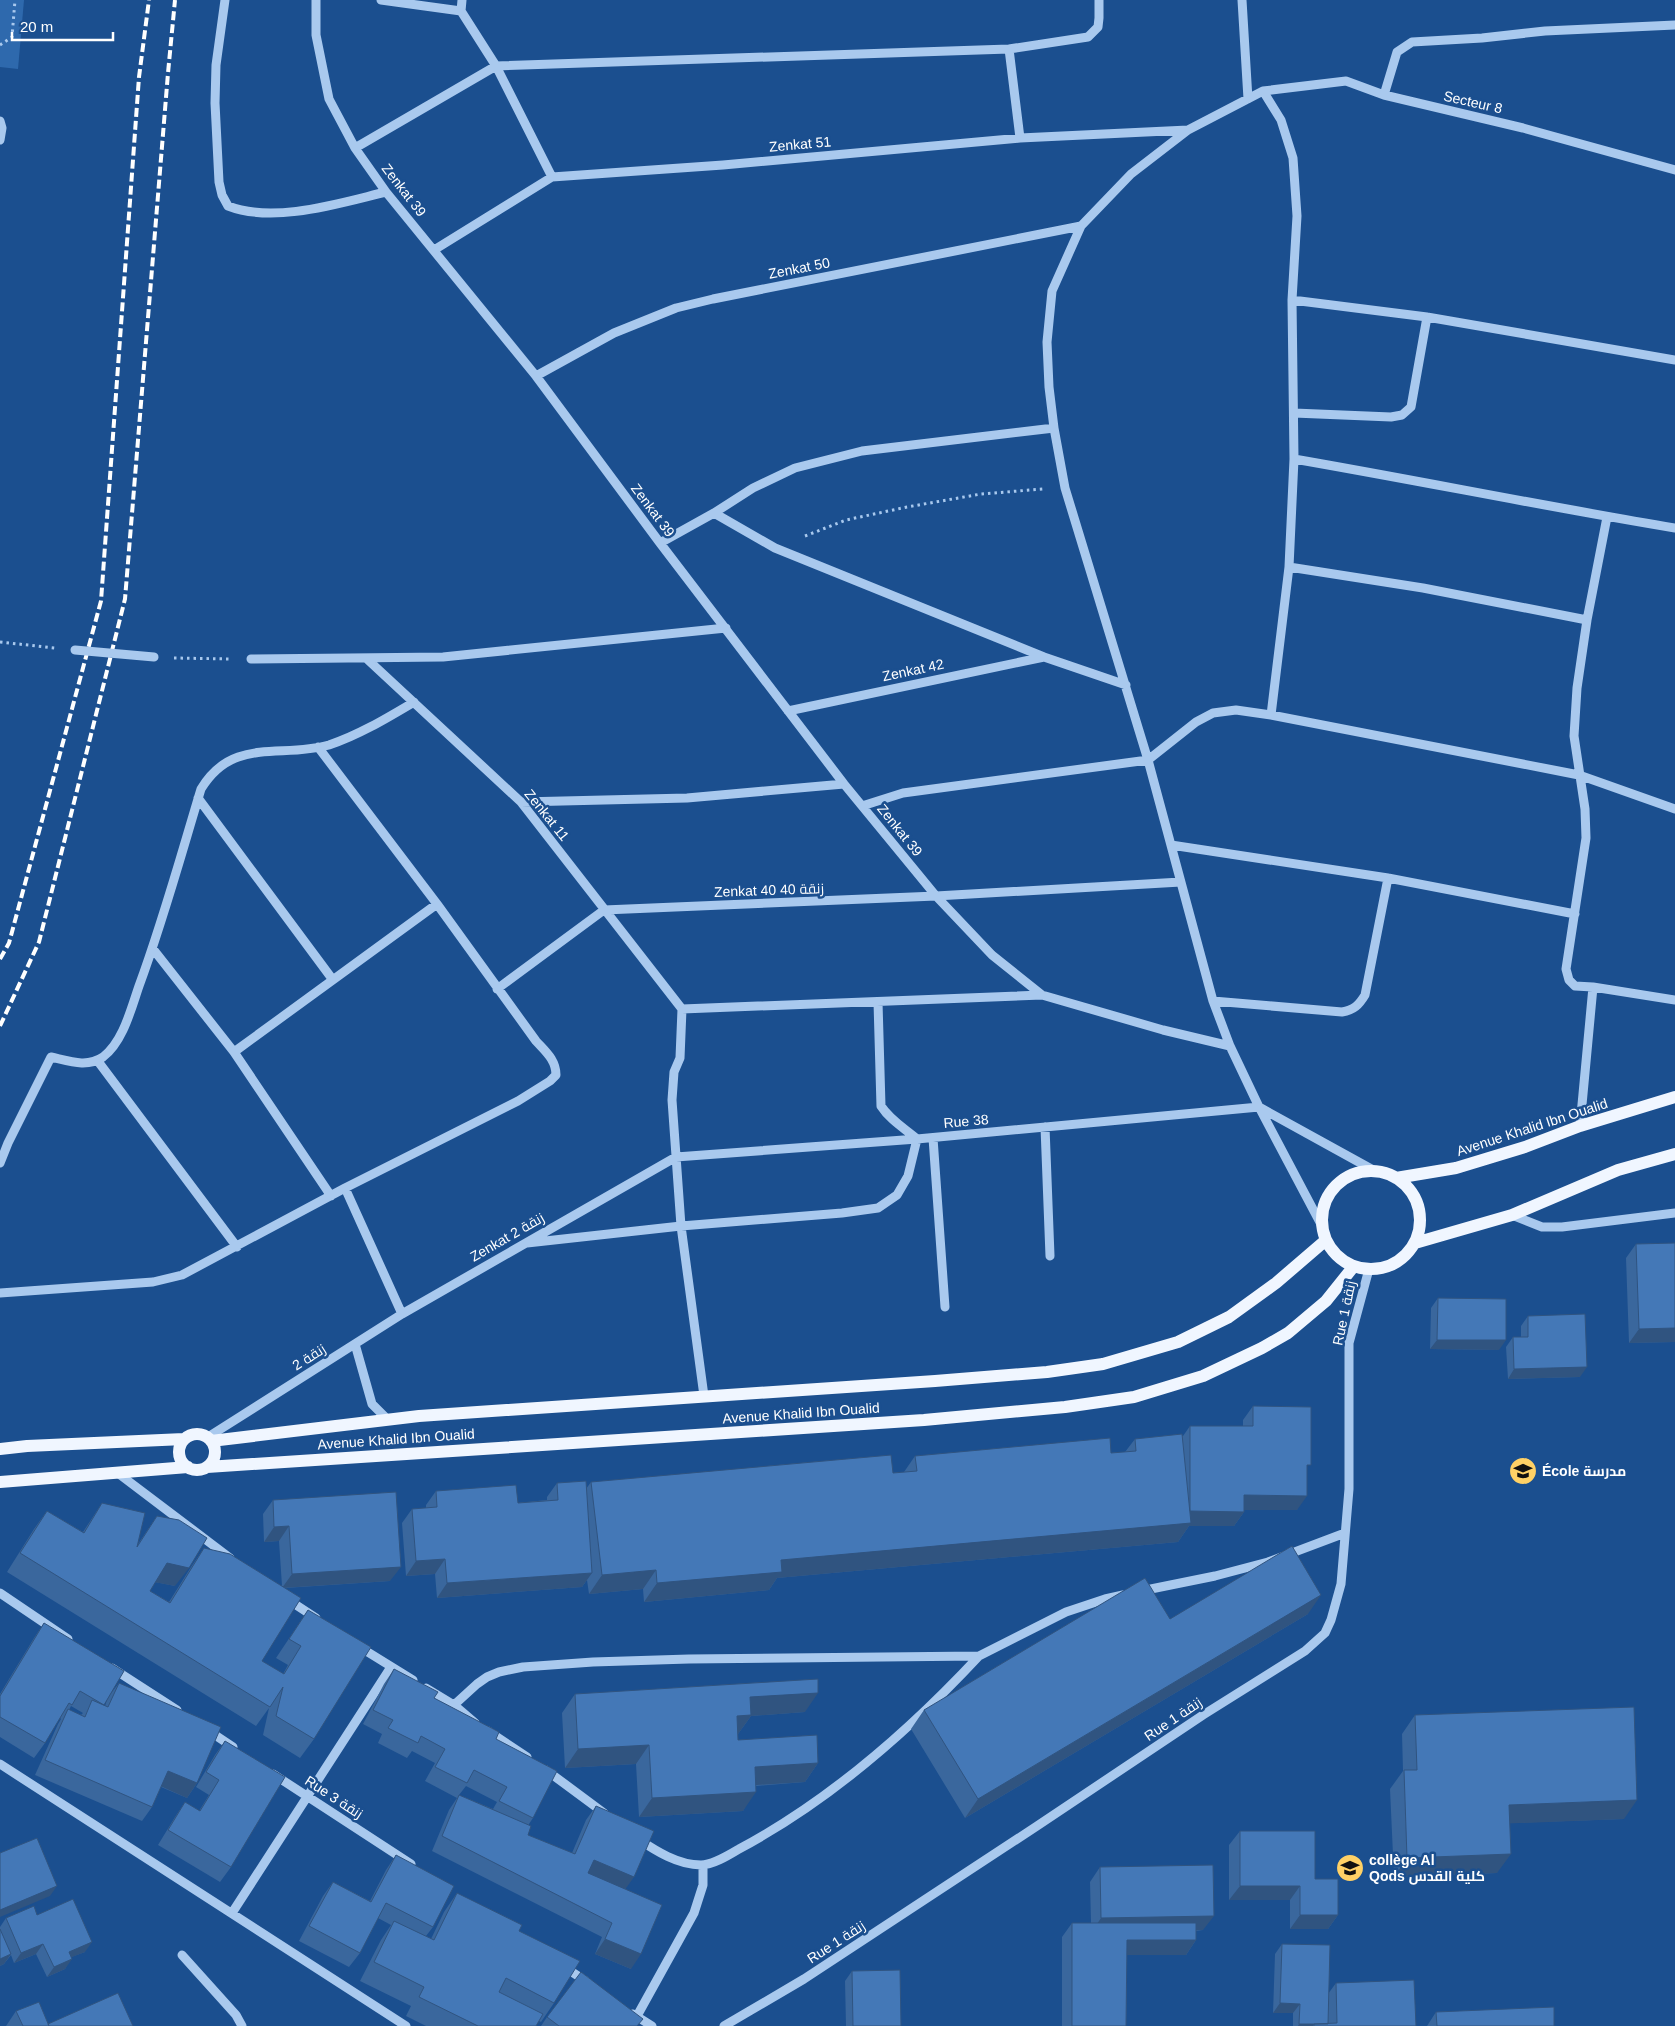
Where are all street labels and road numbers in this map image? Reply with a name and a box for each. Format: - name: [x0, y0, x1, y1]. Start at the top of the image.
- street label: Secteur 8: [1442, 87, 1504, 117]
- street label: Zenkat 51: [768, 133, 832, 155]
- street label: Zenkat 39: [379, 161, 430, 220]
- street label: Zenkat 50: [767, 254, 831, 282]
- street label: Zenkat 39: [628, 480, 678, 540]
- street label: Zenkat 42: [881, 656, 945, 684]
- street label: Zenkat 11: [522, 786, 573, 844]
- street label: Zenkat 39: [874, 801, 926, 859]
- street label: Zenkat 40 زنقة 40: [714, 880, 824, 900]
- street label: Avenue Khalid Ibn Oualid: [1455, 1095, 1609, 1159]
- street label: Rue 38: [943, 1111, 989, 1131]
- street label: Zenkat 2 زنقة: [467, 1209, 547, 1265]
- street label: Rue 1 زنقة: [1329, 1279, 1359, 1347]
- street label: زنقة 2: [289, 1341, 329, 1373]
- street label: Avenue Khalid Ibn Oualid: [722, 1400, 880, 1426]
- street label: Avenue Khalid Ibn Oualid: [317, 1426, 475, 1452]
- street label: Rue 1 زنقة: [1141, 1694, 1205, 1744]
- street label: Rue 3 زنقة: [302, 1772, 366, 1822]
- street label: Rue 1 زنقة: [804, 1917, 868, 1967]

